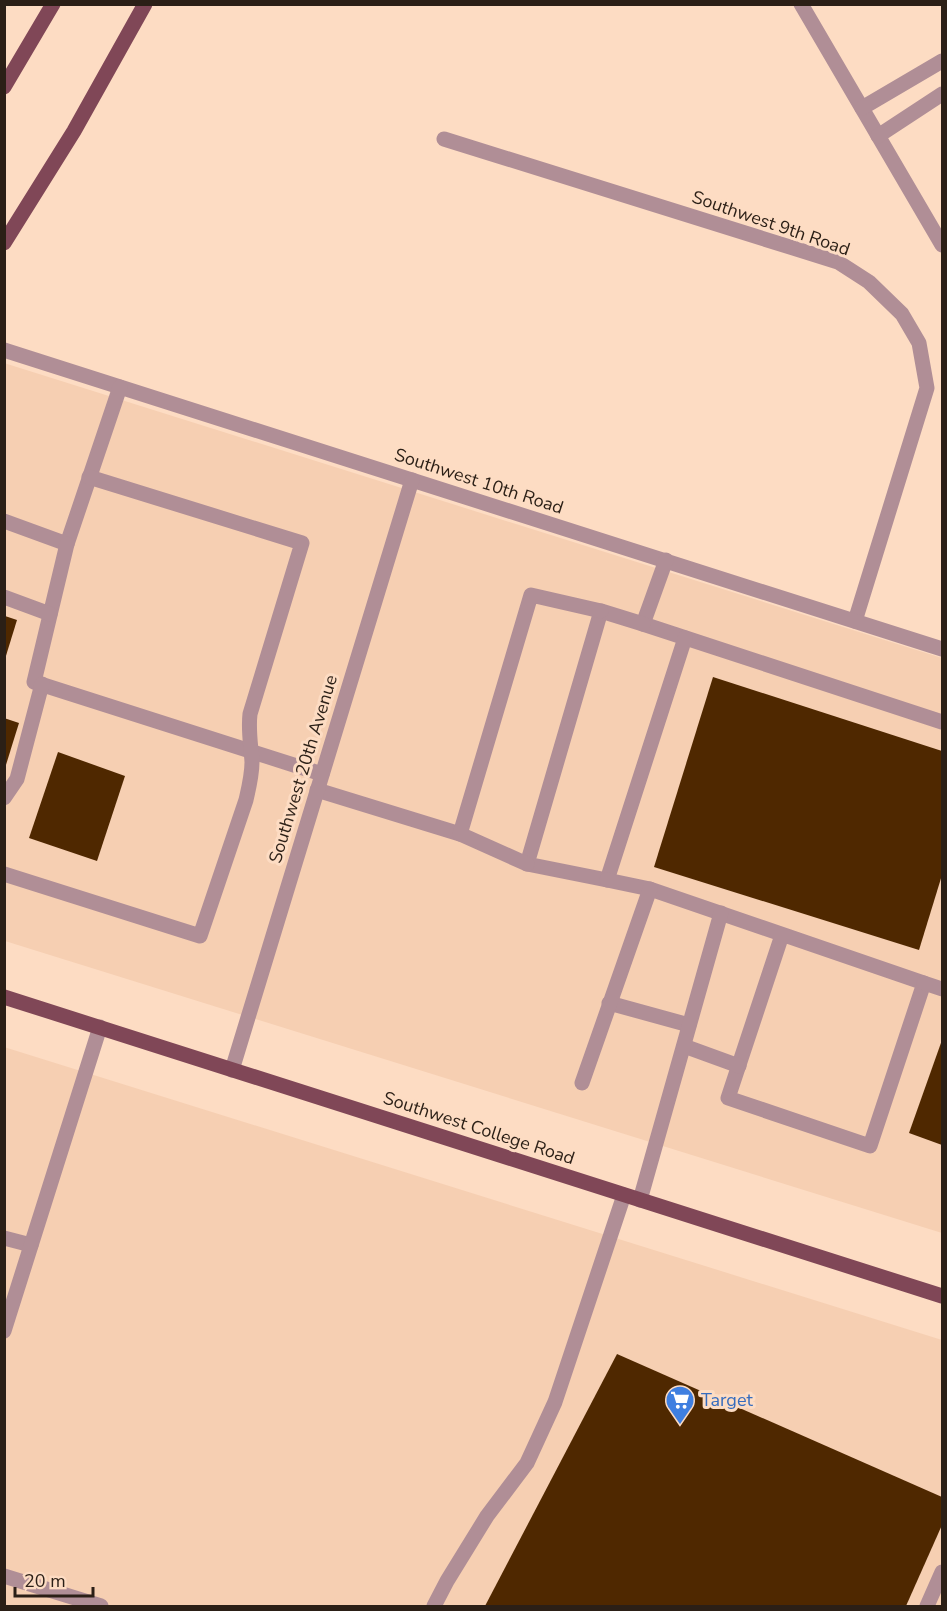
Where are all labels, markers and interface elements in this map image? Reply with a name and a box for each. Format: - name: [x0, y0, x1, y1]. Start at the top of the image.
- street label: Southwest 9th Road: [689, 185, 853, 261]
- street label: Southwest 10th Road: [391, 442, 567, 520]
- street label: Southwest 20th Avenue: [263, 672, 343, 866]
- street label: Southwest College Road: [380, 1086, 578, 1170]
- supermarket icon: Target: [664, 1384, 696, 1426]
- place label: Target: [701, 1388, 753, 1412]
- scale bar: [15, 1560, 93, 1598]
- text: 20 m: [24, 1569, 66, 1593]

